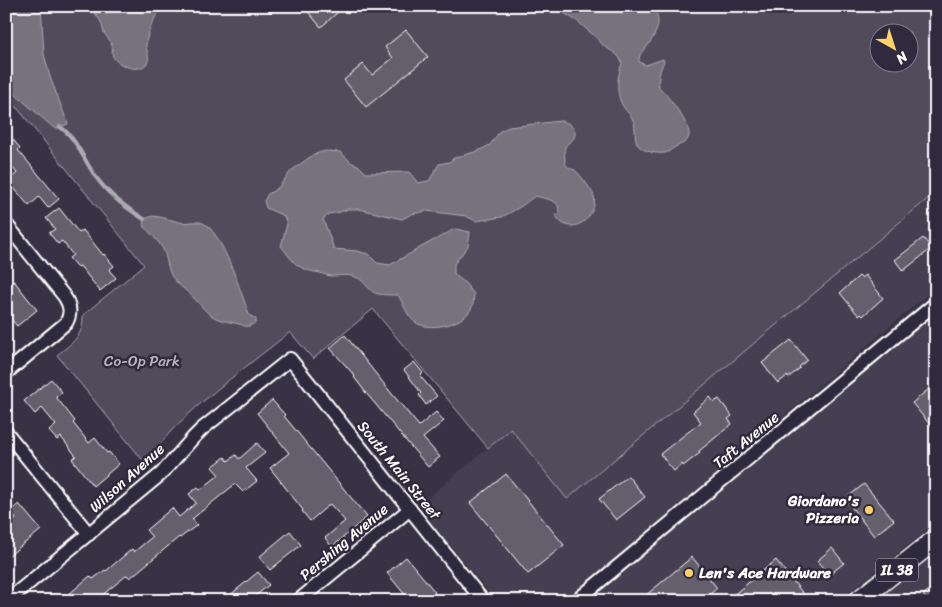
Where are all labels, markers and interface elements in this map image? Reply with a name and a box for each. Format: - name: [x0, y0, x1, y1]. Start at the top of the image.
- north arrow: [870, 22, 920, 72]
- text: N: [890, 44, 914, 71]
- park label: Co-Op Park: [104, 348, 180, 374]
- street label: Taft Avenue: [707, 405, 785, 475]
- street label: South Main Street: [351, 415, 448, 526]
- street label: Wilson Avenue: [83, 437, 171, 519]
- place label: Giordano's Pizzeria: [787, 488, 860, 531]
- street label: Pershing Avenue: [294, 497, 394, 587]
- marker: Giordano's Pizzeria: [863, 504, 875, 516]
- road number: IL 38: [876, 558, 918, 582]
- place label: Len's Ace Hardware: [699, 560, 831, 586]
- marker: Len's Ace Hardware: [683, 567, 695, 579]

